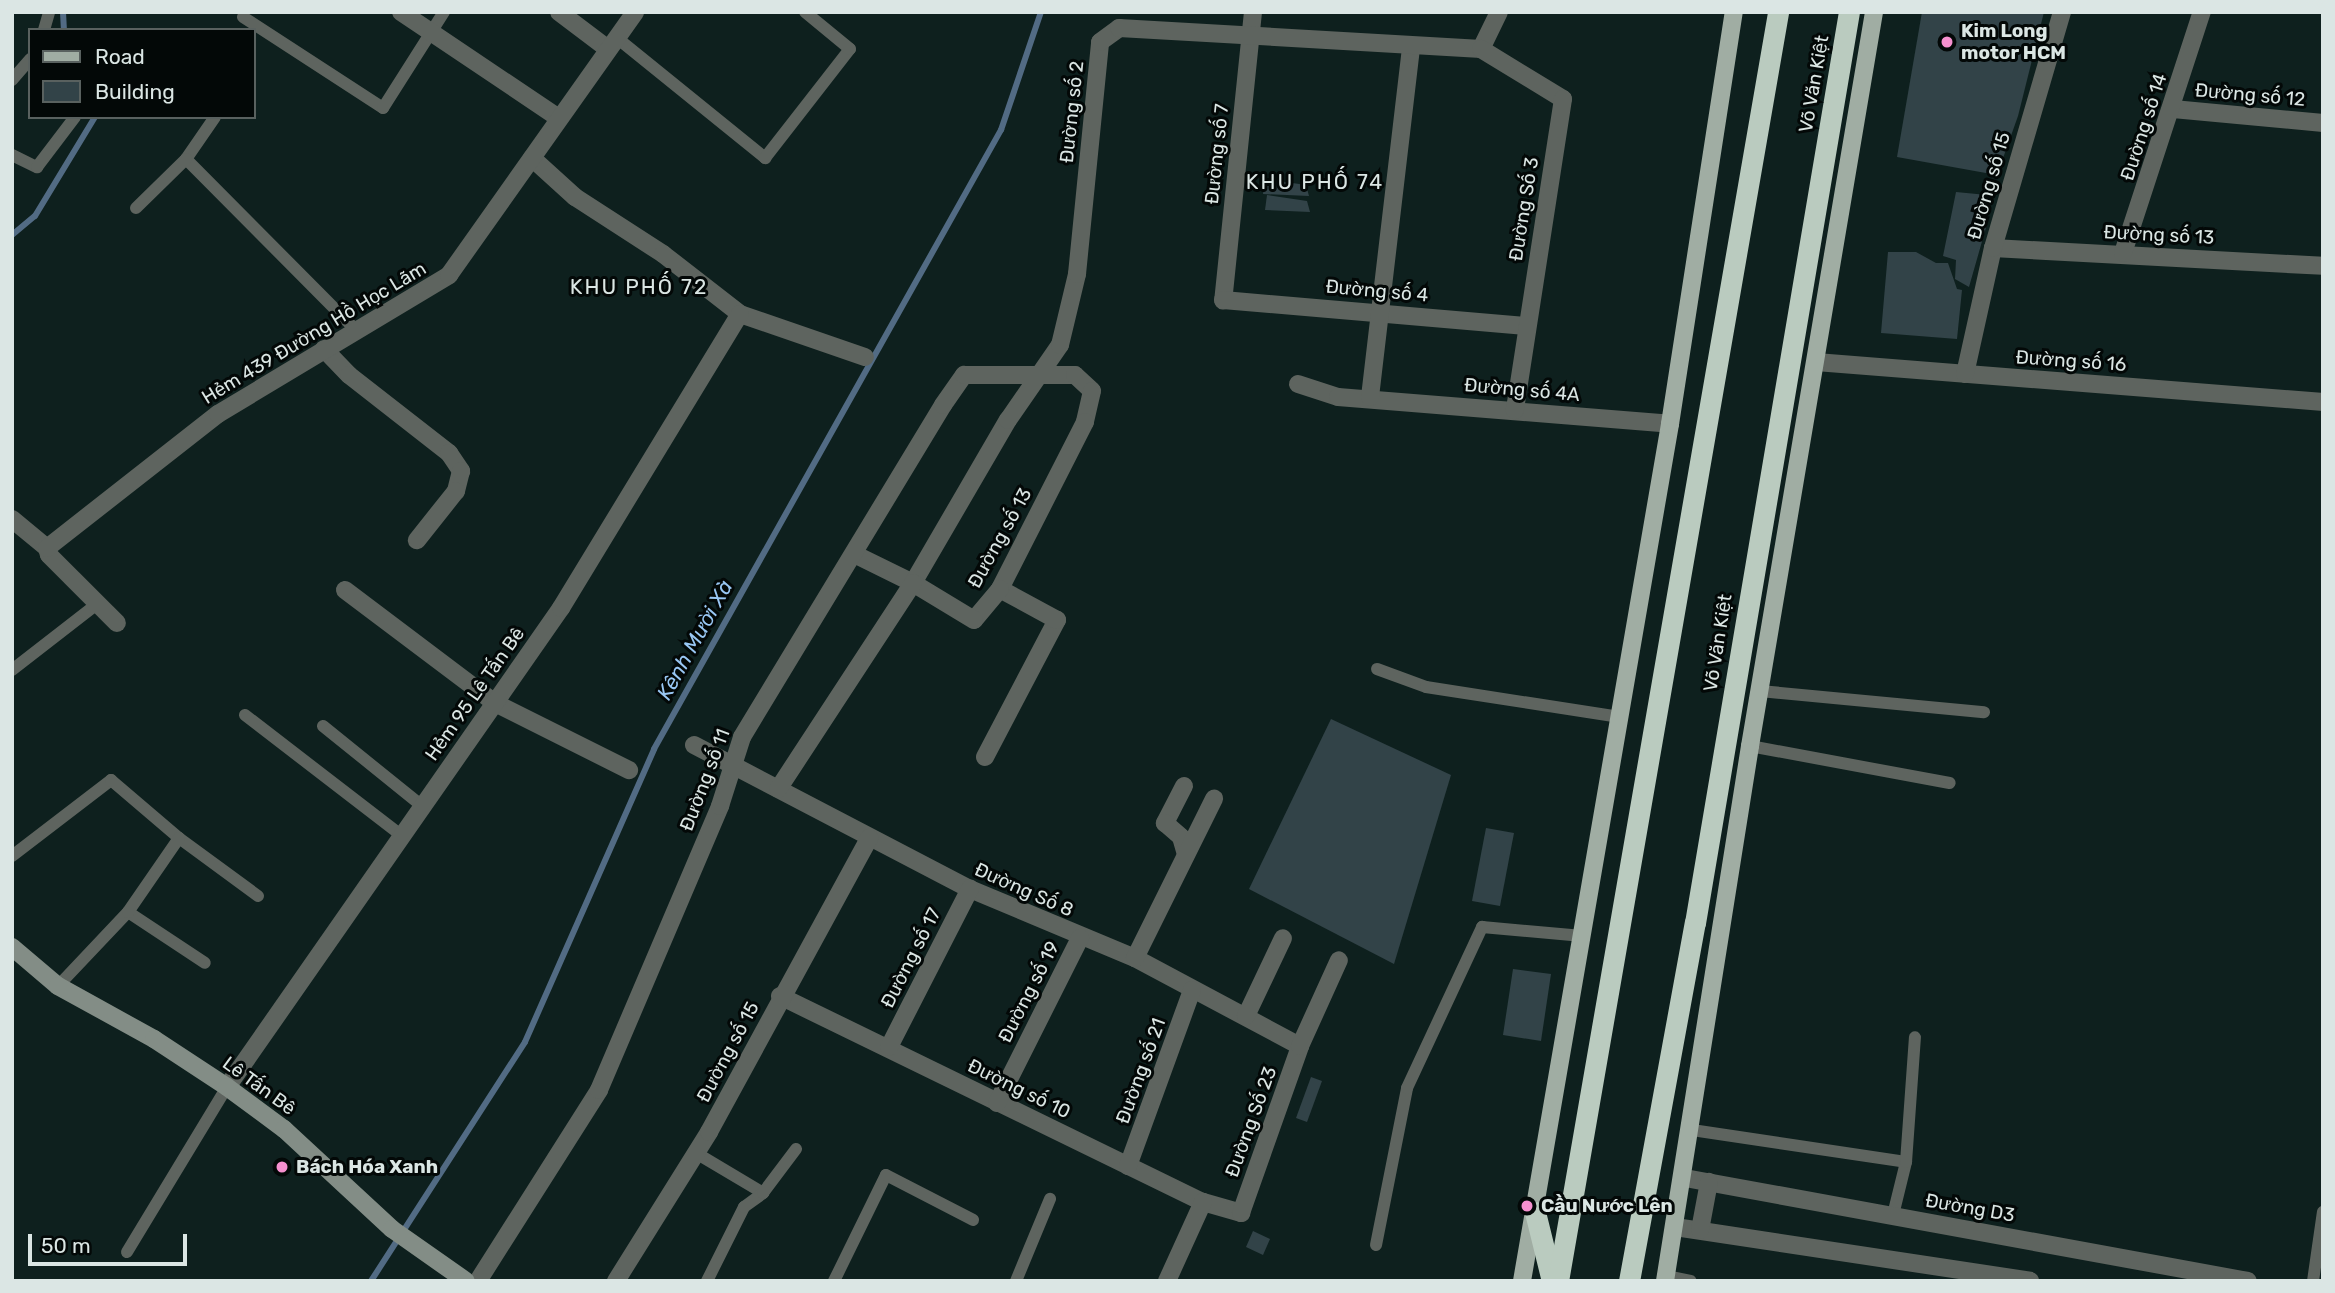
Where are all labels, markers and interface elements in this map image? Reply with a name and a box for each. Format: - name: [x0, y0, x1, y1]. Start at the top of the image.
- place label: Kim Long motor HCM: [1961, 20, 2066, 64]
- legend: [28, 28, 256, 119]
- street label: Võ Văn Kiệt: [1794, 33, 1834, 135]
- marker: Kim Long motor HCM: [1939, 34, 1955, 50]
- text: Road: [95, 44, 145, 69]
- street label: Đường số 2: [1055, 60, 1089, 164]
- street label: Đường số 14: [2116, 71, 2172, 183]
- text: Building: [95, 79, 175, 104]
- street label: Đường số 12: [2194, 79, 2306, 111]
- street label: Đường số 7: [1200, 103, 1234, 205]
- street label: Đường số 15: [1963, 130, 2015, 242]
- street label: Đường Số 3: [1505, 155, 1543, 263]
- district label: KHU PHỐ 74: [1247, 169, 1383, 195]
- street label: Đường số 13: [2103, 221, 2215, 249]
- street label: Hẻm 439 Đường Hồ Học Lãm: [198, 257, 430, 409]
- district label: KHU PHỐ 72: [571, 274, 707, 300]
- street label: Đường số 4: [1325, 275, 1429, 307]
- street label: Đường số 16: [2015, 346, 2127, 376]
- street label: Đường số 4A: [1463, 374, 1581, 406]
- street label: Đường số 13: [963, 484, 1037, 592]
- water label: Kênh Mười Xà: [652, 576, 738, 704]
- street label: Võ Văn Kiệt: [1699, 592, 1737, 694]
- street label: Hẻm 95 Lê Tấn Bê: [420, 623, 530, 765]
- street label: Đường số 11: [675, 726, 735, 834]
- street label: Đường Số 8: [971, 858, 1077, 922]
- street label: Đường số 17: [876, 904, 946, 1012]
- street label: Đường số 19: [994, 938, 1064, 1046]
- street label: Đường số 15: [692, 998, 764, 1106]
- street label: Đường số 21: [1111, 1015, 1171, 1127]
- street label: Lê Tấn Bê: [218, 1052, 300, 1120]
- street label: Đường số 10: [964, 1054, 1074, 1124]
- street label: Đường Số 23: [1220, 1064, 1282, 1180]
- place label: Bách Hóa Xanh: [296, 1156, 438, 1178]
- marker: Bách Hóa Xanh: [274, 1159, 290, 1175]
- street label: Đường D3: [1923, 1189, 2017, 1227]
- place label: Cầu Nước Lên: [1541, 1195, 1673, 1217]
- marker: Cầu Nước Lên: [1519, 1198, 1535, 1214]
- scale bar: [32, 1220, 191, 1264]
- text: 50 m: [41, 1233, 91, 1258]

